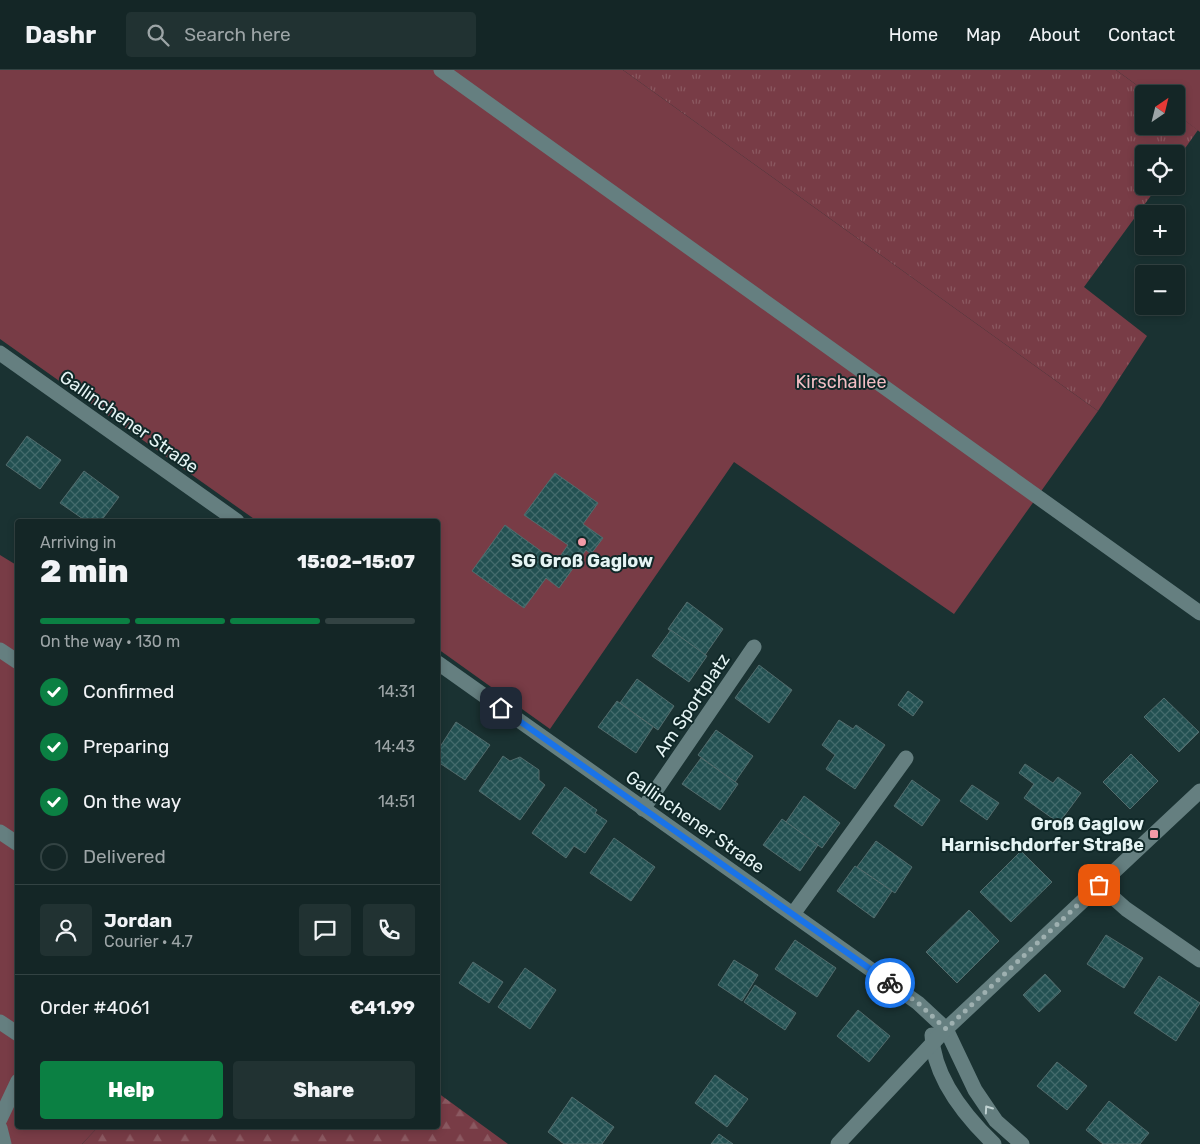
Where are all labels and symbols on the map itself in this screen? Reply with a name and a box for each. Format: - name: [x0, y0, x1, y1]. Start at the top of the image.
- north arrow: [1135, 85, 1185, 135]
- street label: Gallinchener Straße: [55, 366, 203, 478]
- park label: Kirschallee: [796, 371, 886, 393]
- marker: SG Groß Gaglow: [576, 536, 588, 548]
- place label: SG Groß Gaglow: [511, 550, 653, 572]
- street label: Am Sportplatz: [649, 649, 735, 761]
- pin: [480, 687, 522, 729]
- street label: Gallinchener Straße: [621, 766, 769, 878]
- place label: Groß Gaglow Harnischdorfer Straße: [941, 813, 1144, 856]
- marker: Groß Gaglow Harnischdorfer Straße: [1148, 828, 1160, 840]
- pin: [1078, 864, 1120, 906]
- courier: [865, 958, 915, 1008]
- one-way arrow: [985, 1105, 994, 1115]

